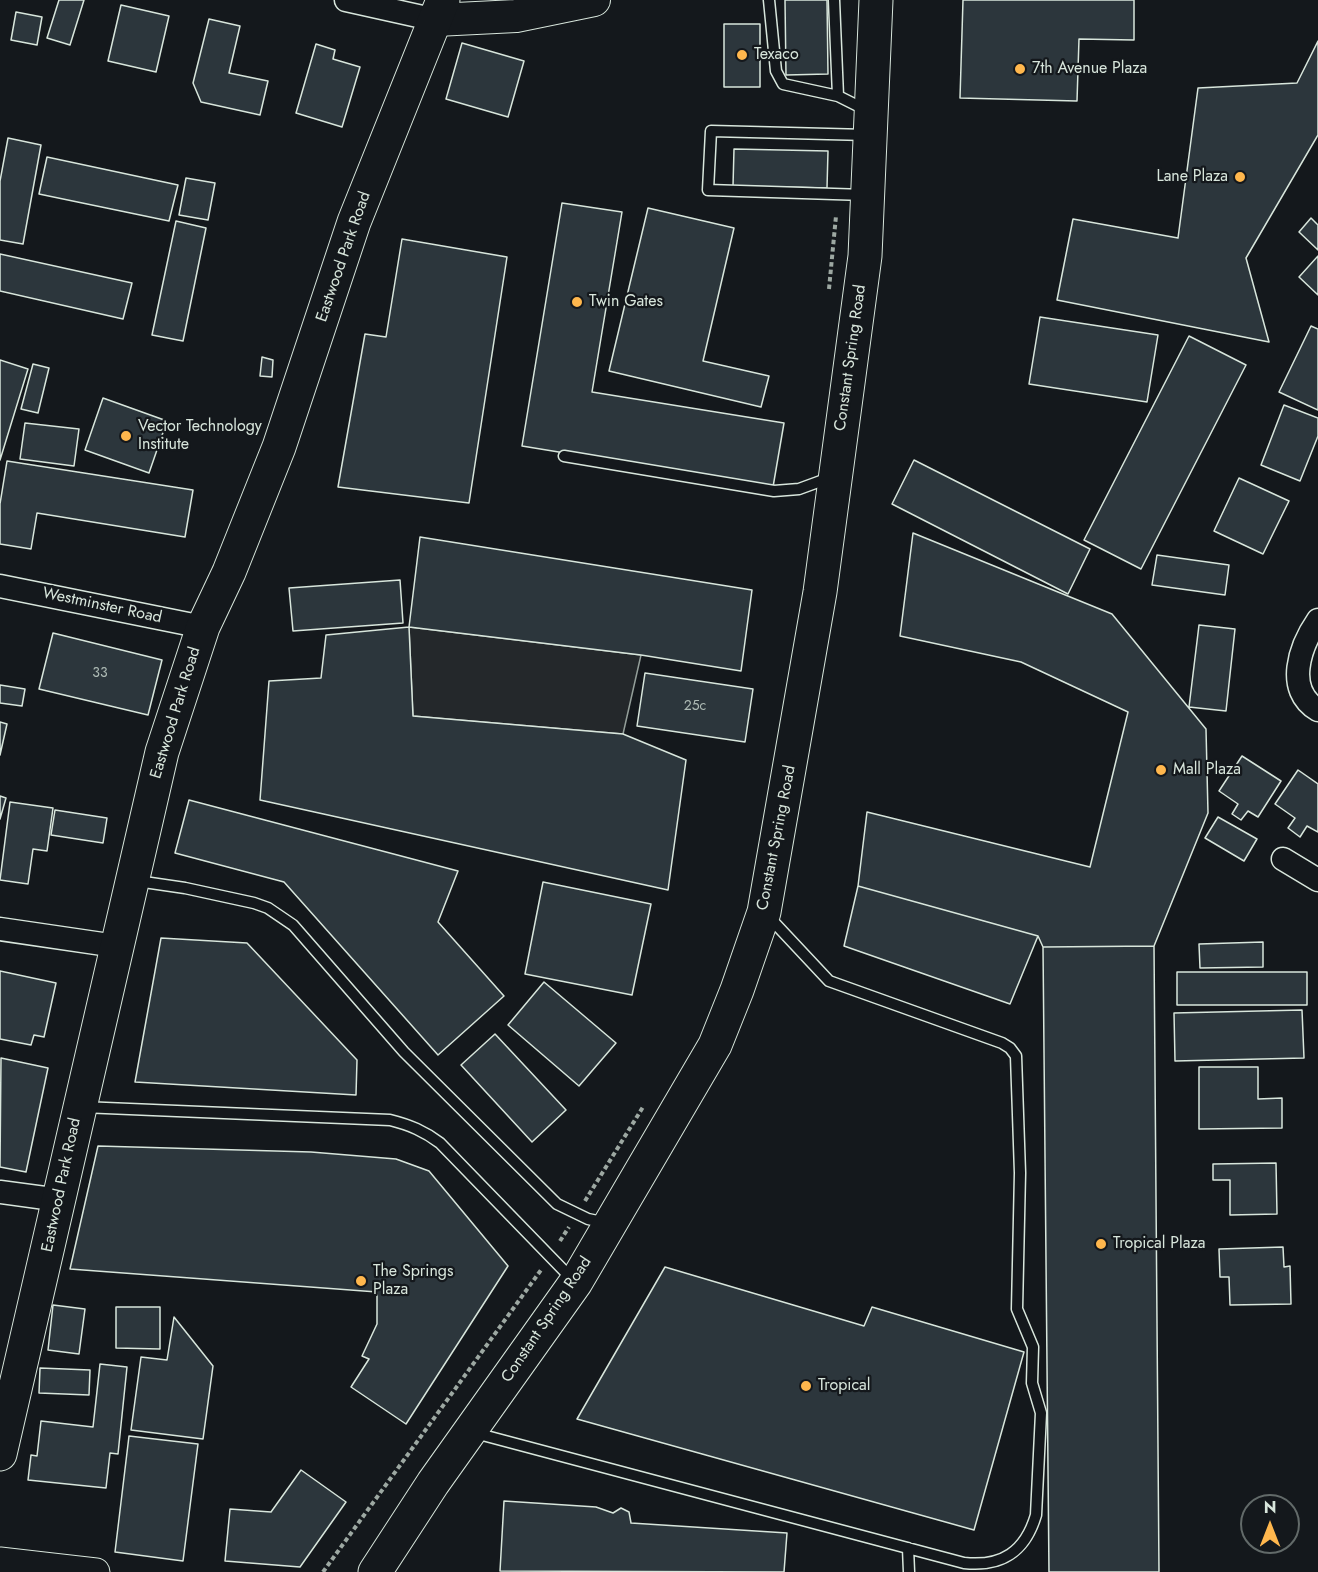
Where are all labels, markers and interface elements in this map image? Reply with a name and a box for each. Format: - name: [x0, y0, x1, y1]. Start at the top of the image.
- place label: Texaco: [754, 45, 799, 65]
- marker: Texaco: [735, 48, 749, 62]
- place label: 7th Avenue Plaza: [1032, 59, 1147, 79]
- marker: 7th Avenue Plaza: [1013, 62, 1027, 76]
- place label: Lane Plaza: [1156, 167, 1228, 187]
- marker: Lane Plaza: [1233, 170, 1247, 184]
- street label: Eastwood Park Road: [313, 189, 375, 325]
- street label: Constant Spring Road: [831, 284, 871, 432]
- place label: Twin Gates: [589, 292, 663, 312]
- marker: Twin Gates: [570, 295, 584, 309]
- place label: Vector Technology Institute: [138, 417, 262, 455]
- marker: Vector Technology Institute: [119, 429, 133, 443]
- street label: Westminster Road: [41, 584, 163, 628]
- street label: Eastwood Park Road: [147, 645, 205, 781]
- house number: 33: [92, 666, 108, 682]
- house number: 25c: [684, 699, 706, 715]
- place label: Mall Plaza: [1173, 760, 1241, 780]
- marker: Mall Plaza: [1154, 763, 1168, 777]
- street label: Constant Spring Road: [754, 764, 800, 912]
- street label: Eastwood Park Road: [38, 1116, 86, 1254]
- place label: Tropical Plaza: [1113, 1234, 1205, 1254]
- marker: Tropical Plaza: [1094, 1237, 1108, 1251]
- street label: Constant Spring Road: [498, 1253, 596, 1387]
- place label: The Springs Plaza: [373, 1262, 453, 1300]
- marker: The Springs Plaza: [354, 1274, 368, 1288]
- place label: Tropical: [818, 1376, 870, 1396]
- marker: Tropical: [799, 1379, 813, 1393]
- north arrow: [1240, 1494, 1300, 1554]
- text: N: [1264, 1496, 1276, 1519]

